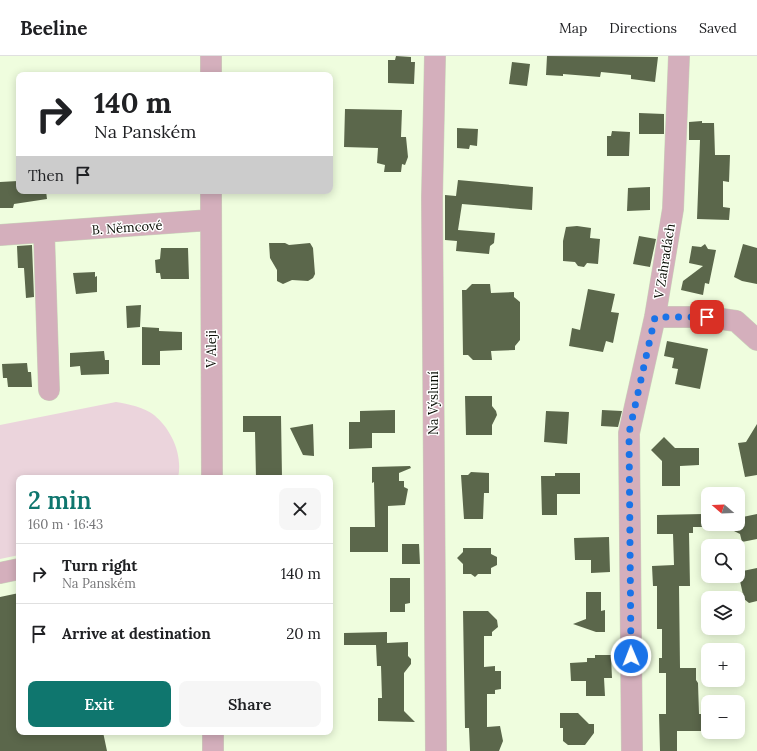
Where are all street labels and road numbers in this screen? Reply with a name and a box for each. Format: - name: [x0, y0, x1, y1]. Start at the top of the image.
- street label: B. Němcové: [91, 217, 163, 238]
- street label: V Zahradách: [650, 222, 679, 301]
- street label: V Aleji: [203, 330, 220, 369]
- street label: Na Výsluní: [425, 371, 442, 435]

